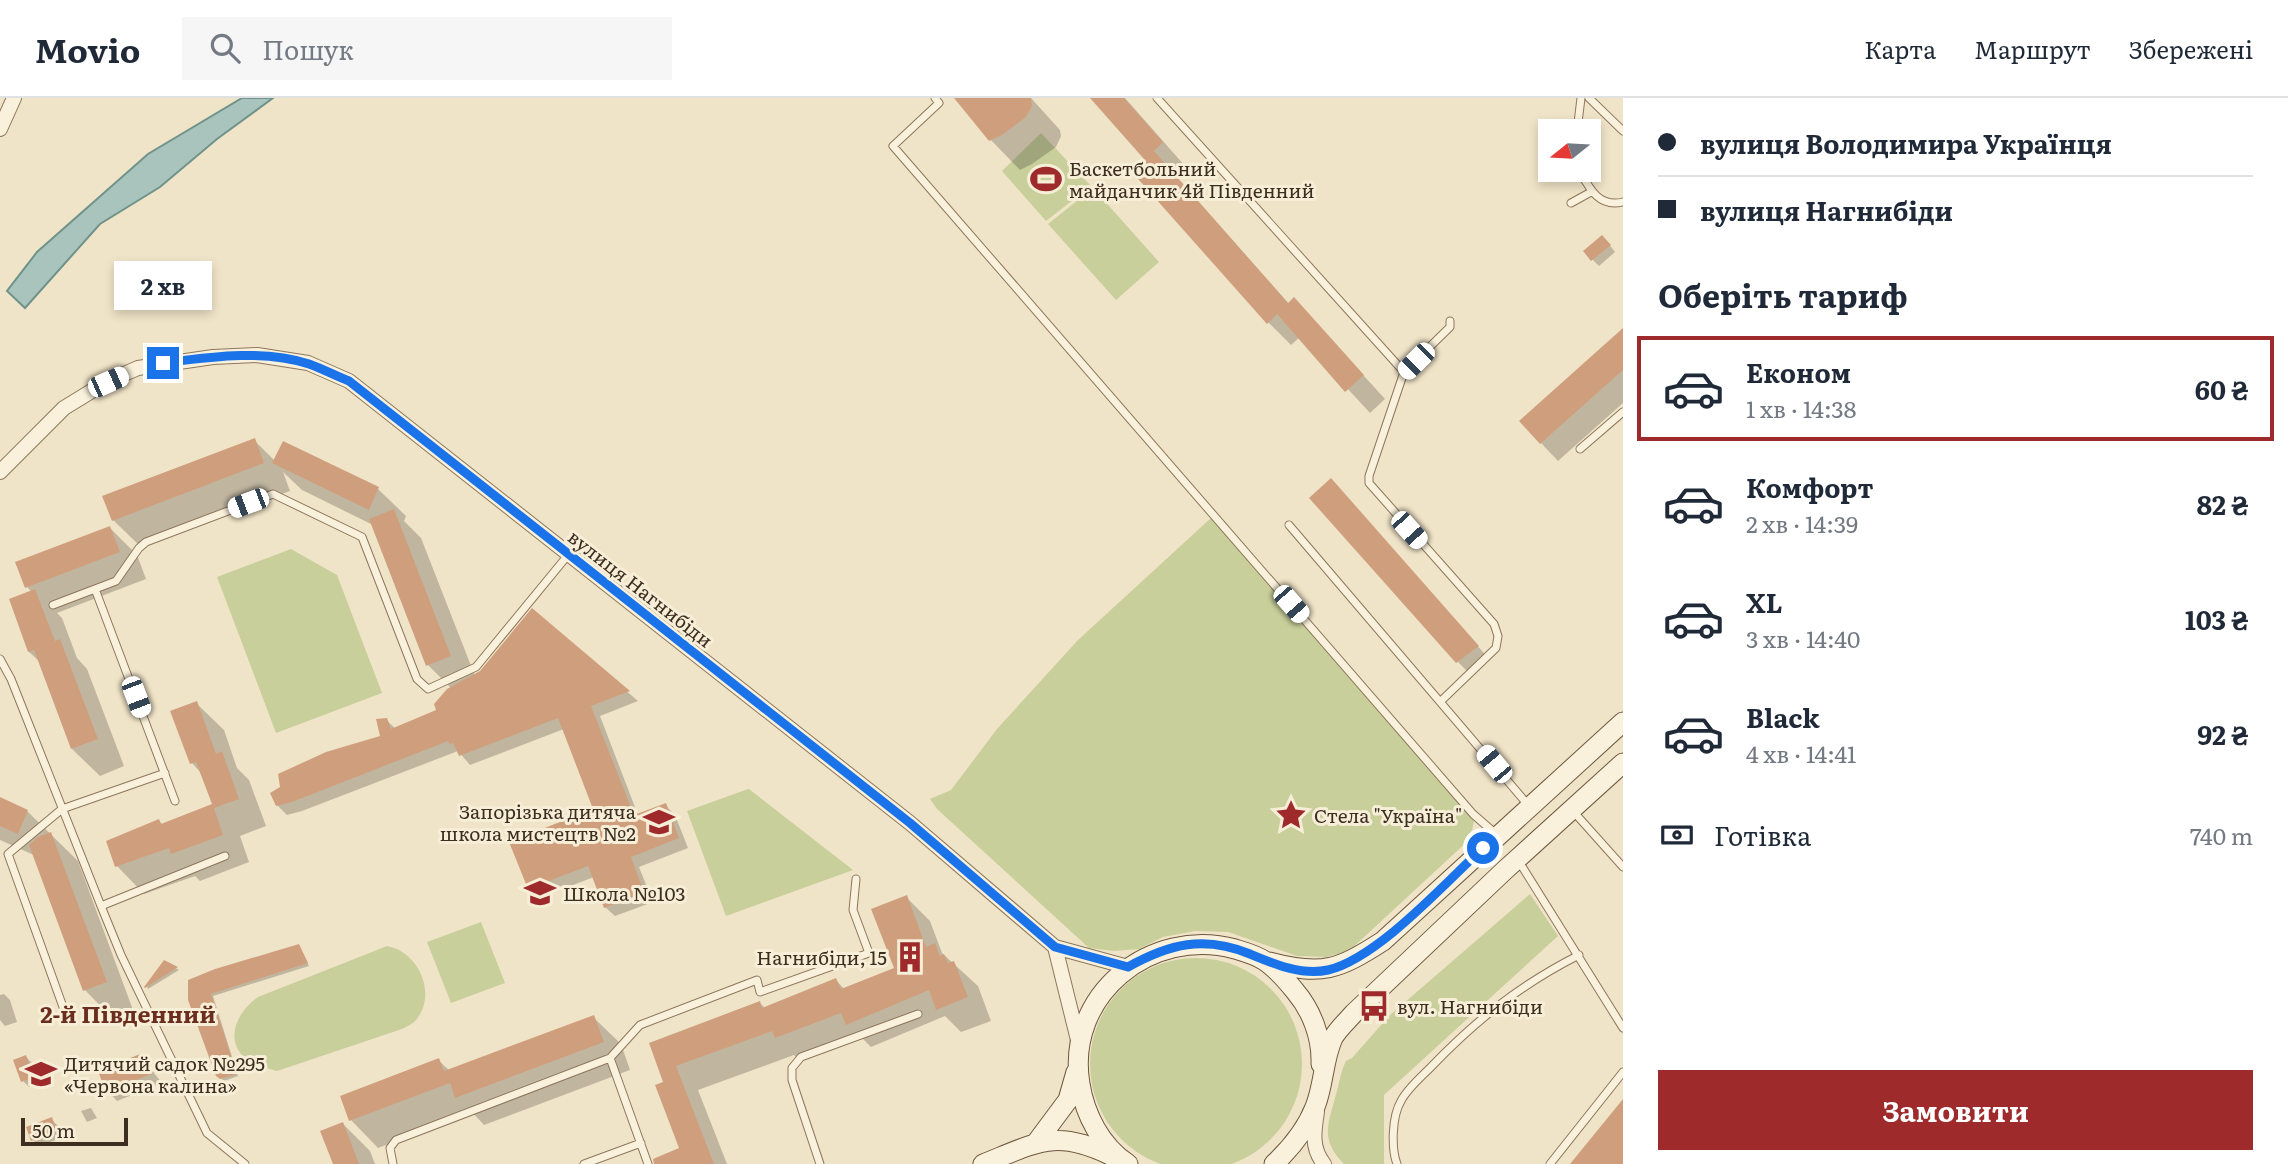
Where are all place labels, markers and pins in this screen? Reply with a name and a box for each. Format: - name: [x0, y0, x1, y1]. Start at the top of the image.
- place label: Баскетбольний майданчик 4й Південний: [1069, 154, 1315, 204]
- sports icon: Баскетбольний майданчик 4й Південний: [1029, 162, 1063, 196]
- place label: Запорізька дитяча школа мистецтв №2: [440, 797, 637, 847]
- place icon: Стела "Україна": [1274, 798, 1308, 832]
- place label: Стела "Україна": [1314, 801, 1462, 829]
- school or university icon: Запорізька дитяча школа мистецтв №2: [642, 805, 676, 839]
- school or university icon: Школа №103: [523, 876, 557, 910]
- place label: Школа №103: [563, 879, 686, 907]
- building icon: Нагнибіди, 15: [893, 940, 927, 974]
- place label: Нагнибіди, 15: [756, 943, 887, 971]
- bus stop icon: вул. Нагнибіди: [1357, 989, 1391, 1023]
- place label: вул. Нагнибіди: [1397, 992, 1543, 1020]
- place label: Дитячий садок №295 «Червона калина»: [64, 1049, 265, 1099]
- school or university icon: Дитячий садок №295 «Червона калина»: [24, 1057, 58, 1091]

